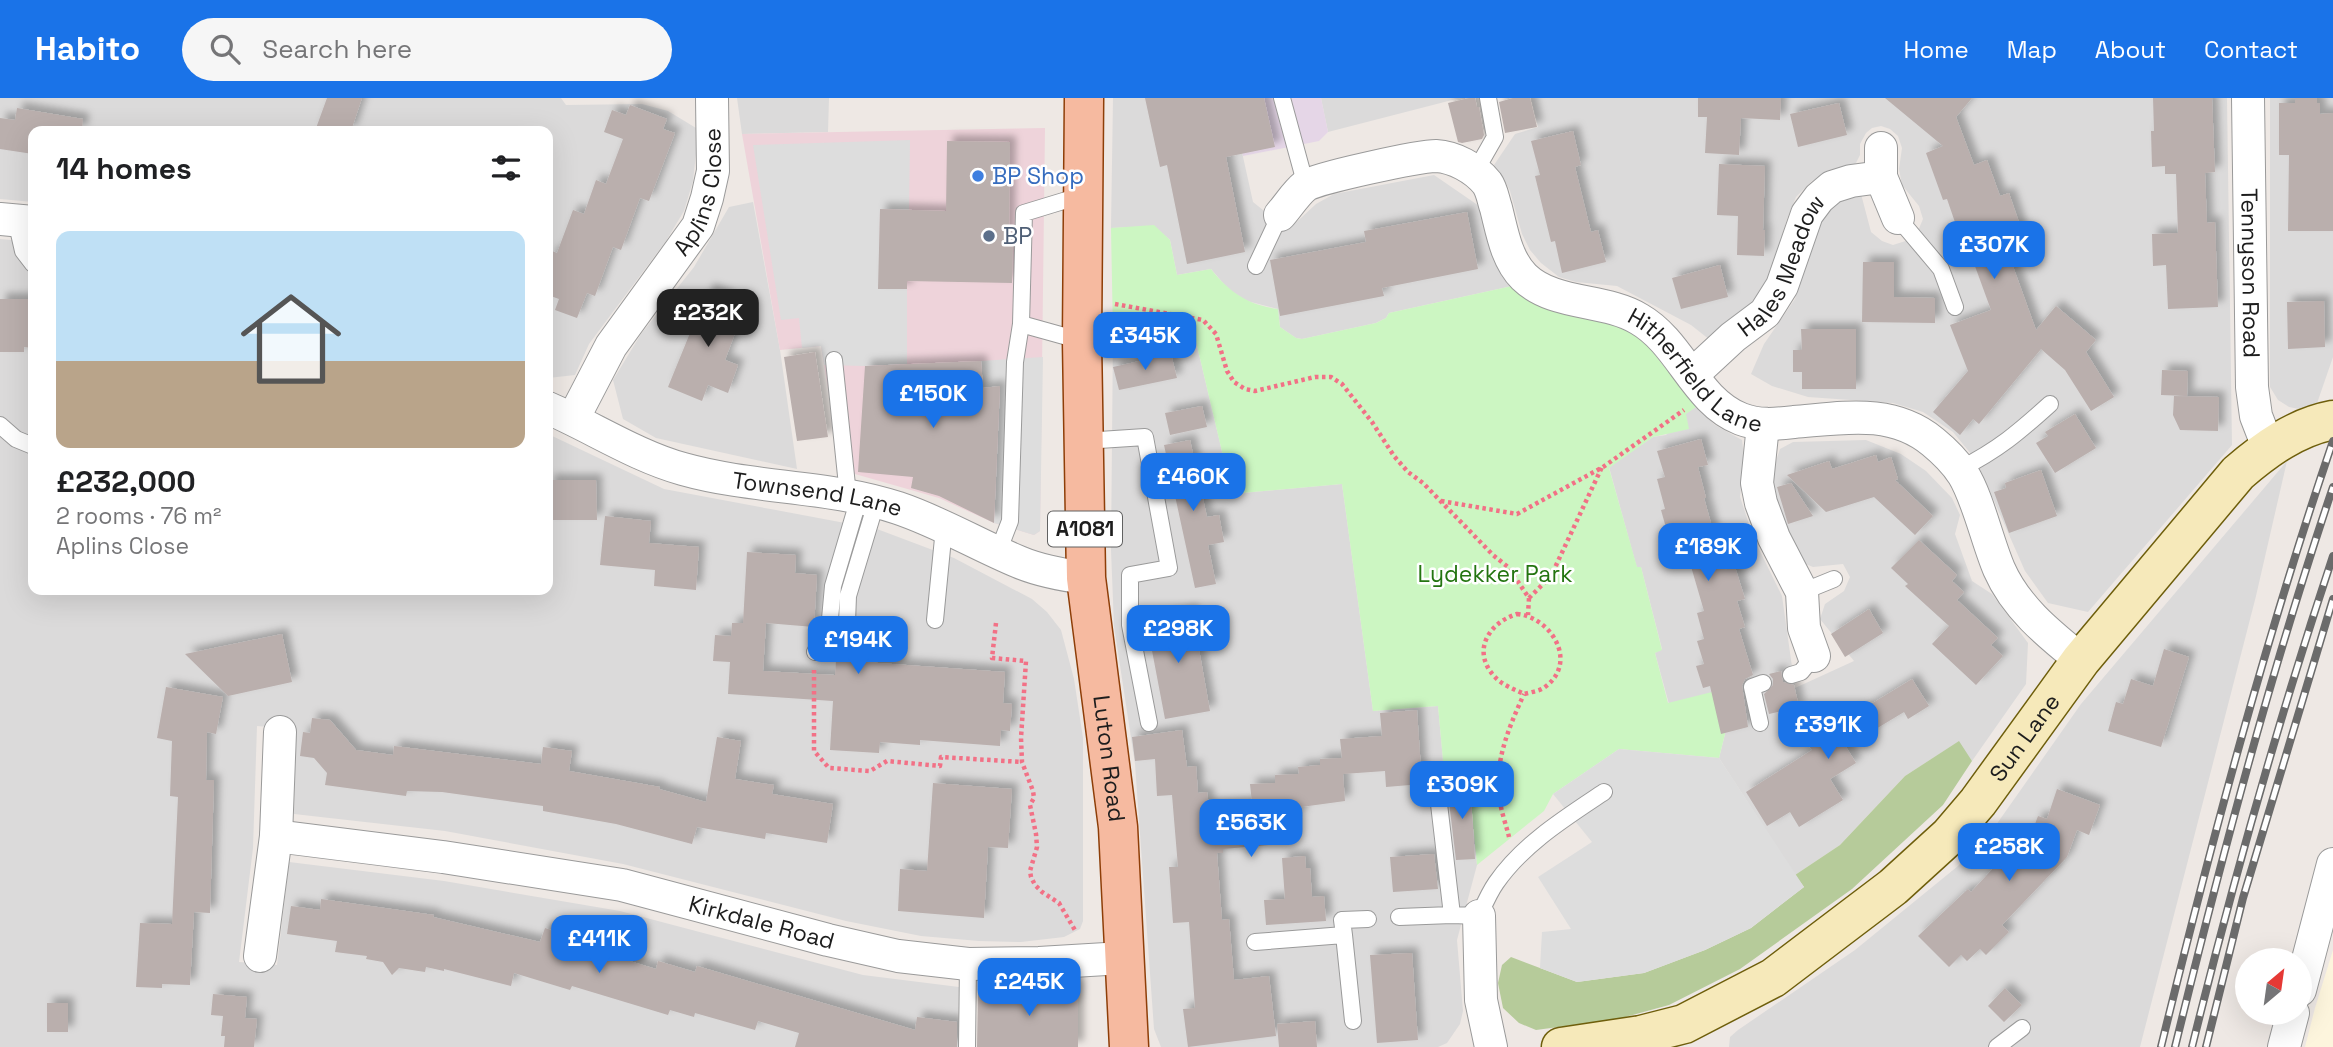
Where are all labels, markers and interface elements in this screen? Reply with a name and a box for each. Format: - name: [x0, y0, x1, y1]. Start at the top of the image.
- search box: [182, 18, 672, 81]
- text: Habito: [35, 28, 140, 70]
- icon: search: [206, 30, 244, 68]
- text: Search here: [262, 32, 412, 66]
- text: Home: [1903, 34, 1969, 65]
- text: Map: [2007, 34, 2057, 65]
- text: About: [2095, 34, 2166, 65]
- text: Contact: [2204, 34, 2298, 65]
- street label: Aplins Close: [666, 128, 728, 262]
- text: 14 homes: [56, 149, 192, 188]
- icon: filters: [487, 149, 525, 187]
- place label: BP Shop: [992, 161, 1084, 191]
- marker: BP Shop: [970, 168, 986, 184]
- street label: Hales Meadow: [1732, 188, 1831, 343]
- street label: Tennyson Road: [2234, 188, 2267, 358]
- place label: BP: [1003, 221, 1032, 251]
- pin: £307K: [1945, 222, 2043, 281]
- marker: BP: [981, 228, 997, 244]
- text: £307K: [1959, 229, 2029, 259]
- icon: home: [228, 276, 354, 402]
- pin: £232K: [659, 289, 757, 349]
- text: £232K: [673, 297, 743, 327]
- street label: Hitherfield Lane: [1623, 301, 1764, 439]
- pin: £345K: [1096, 313, 1194, 372]
- text: £345K: [1109, 320, 1181, 350]
- pin: £150K: [884, 370, 982, 430]
- text: £150K: [899, 378, 967, 408]
- pin: £460K: [1144, 454, 1242, 513]
- text: £460K: [1157, 461, 1229, 491]
- text: £232,000: [56, 462, 196, 501]
- street label: Townsend Lane: [730, 465, 906, 523]
- text: 2 rooms · 76 m²: [56, 501, 221, 531]
- road number: A1081: [1048, 512, 1122, 546]
- pin: £189K: [1659, 524, 1757, 583]
- text: Aplins Close: [56, 531, 189, 561]
- text: £189K: [1674, 531, 1742, 561]
- park label: Lydekker Park: [1417, 559, 1573, 589]
- pin: £298K: [1129, 606, 1227, 665]
- text: £298K: [1143, 613, 1213, 643]
- pin: £194K: [809, 616, 907, 676]
- text: £194K: [824, 624, 892, 654]
- street label: Sun Lane: [1983, 688, 2067, 788]
- street label: Luton Road: [1086, 693, 1132, 824]
- pin: £391K: [1779, 702, 1877, 761]
- text: £391K: [1794, 709, 1862, 739]
- pin: £309K: [1413, 762, 1511, 821]
- text: £309K: [1426, 769, 1498, 799]
- pin: £563K: [1202, 800, 1300, 859]
- text: £563K: [1215, 807, 1287, 837]
- pin: £258K: [1960, 824, 2058, 883]
- text: £258K: [1974, 831, 2044, 861]
- street label: Kirkdale Road: [685, 888, 838, 956]
- pin: £411K: [550, 916, 648, 975]
- text: £411K: [567, 923, 631, 953]
- north arrow: [2235, 948, 2312, 1026]
- map controls: [2235, 948, 2312, 1025]
- pin: £245K: [980, 958, 1078, 1018]
- text: £245K: [994, 966, 1064, 996]

